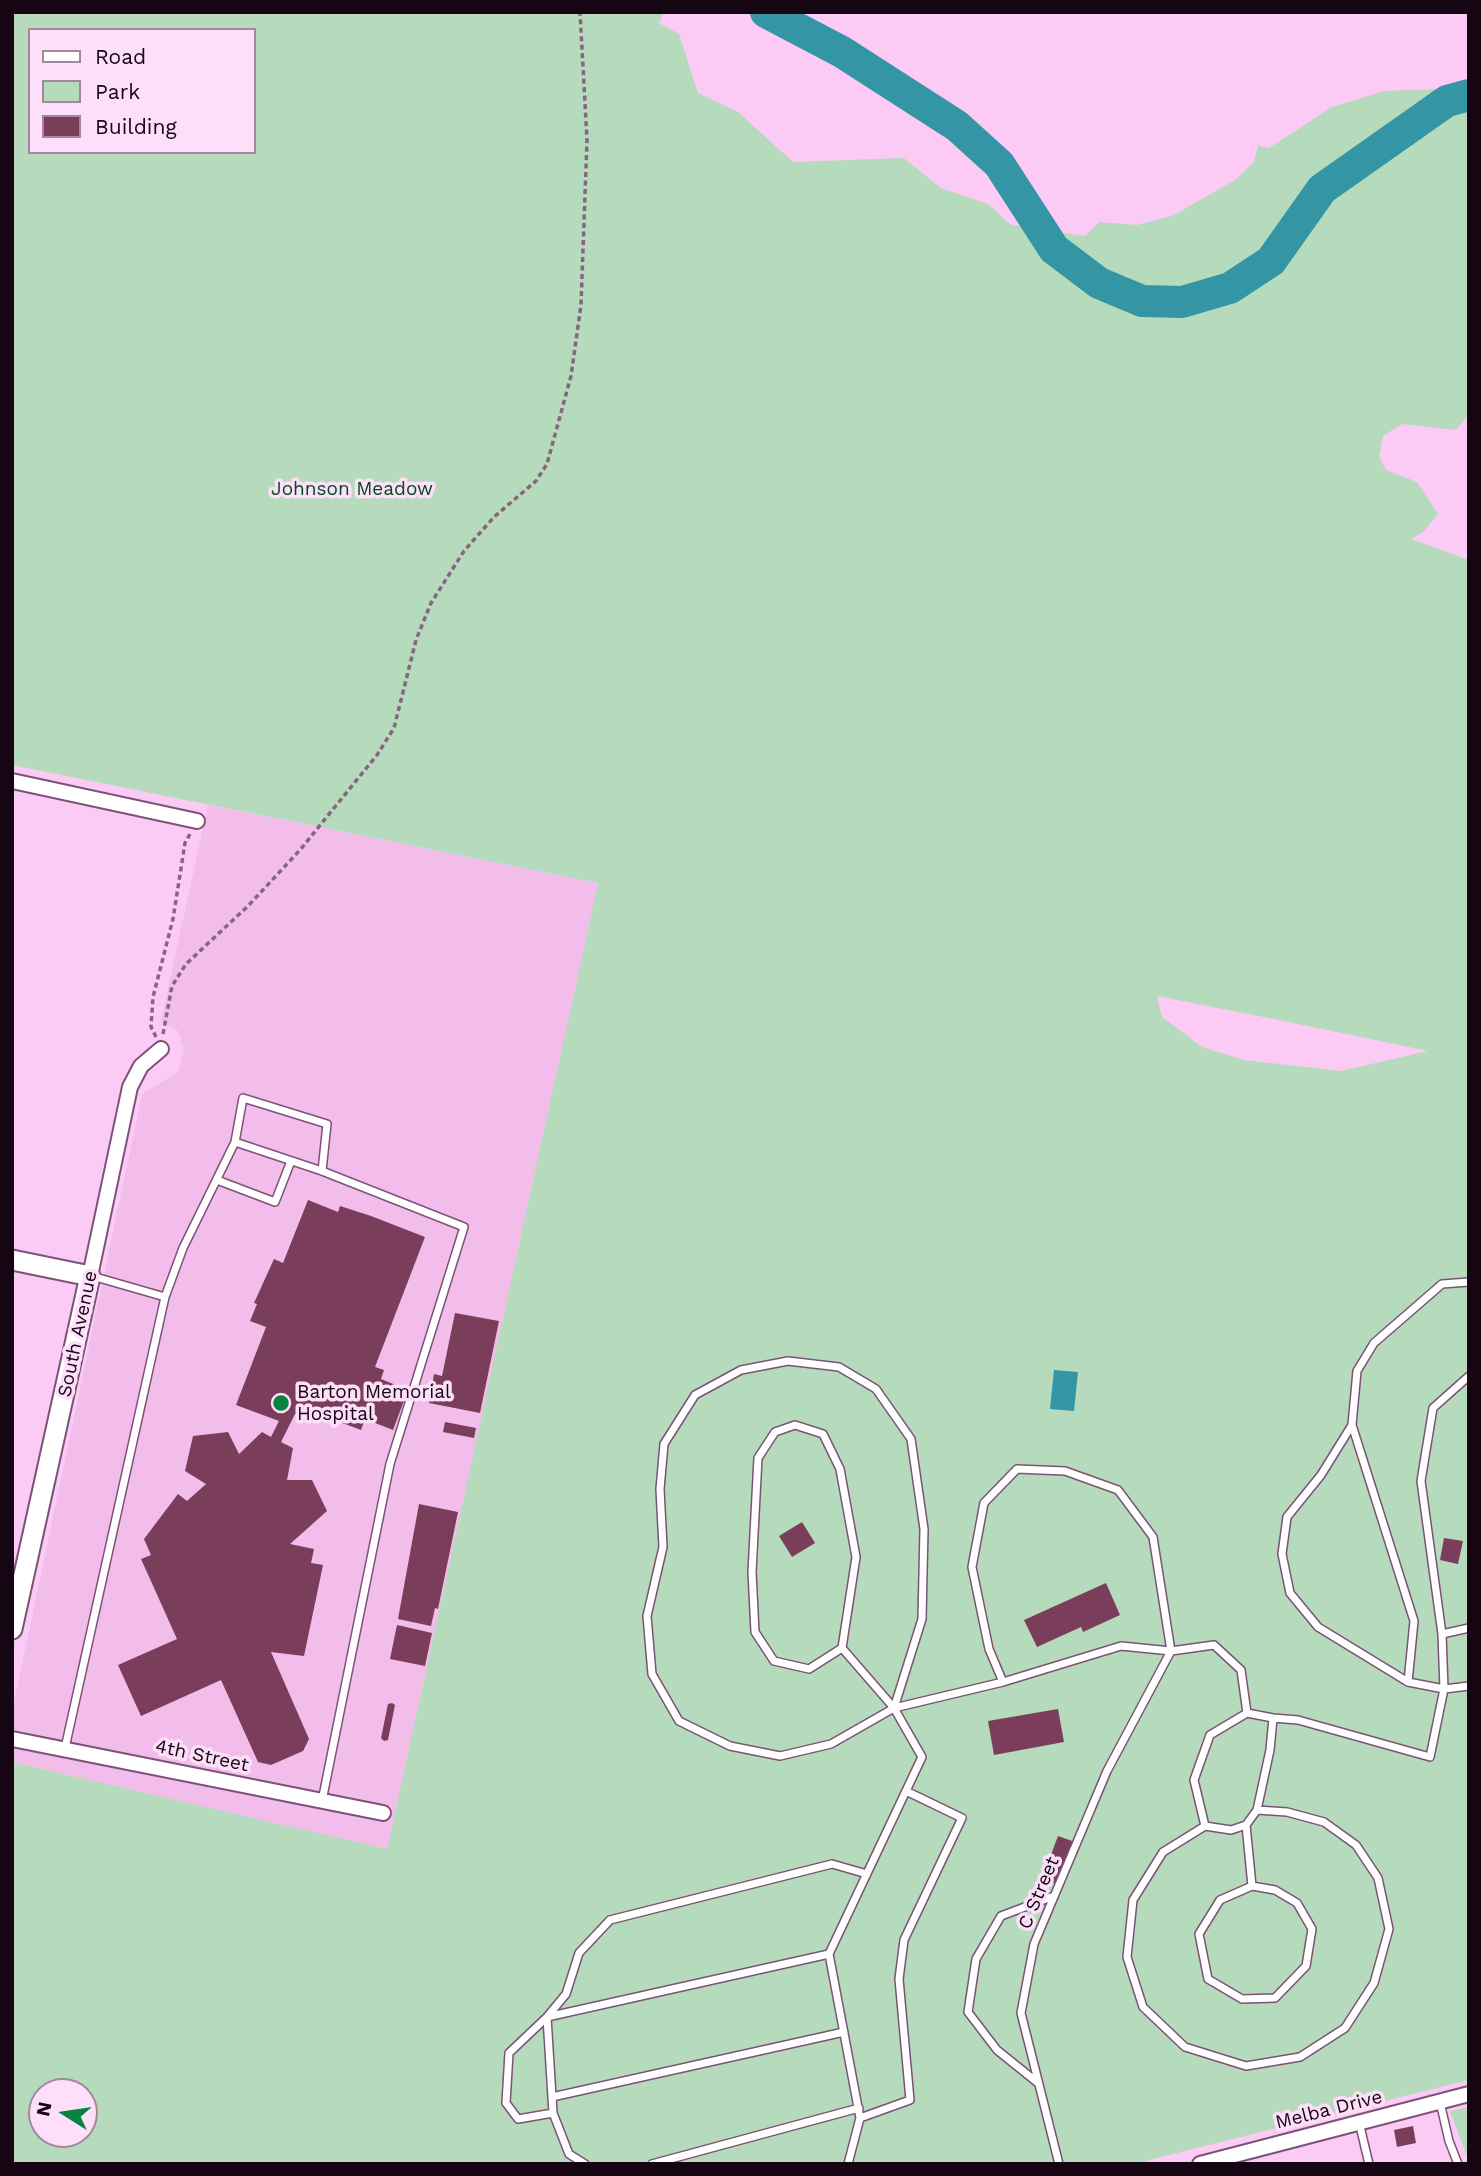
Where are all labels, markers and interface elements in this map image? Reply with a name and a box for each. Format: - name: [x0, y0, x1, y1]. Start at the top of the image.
- legend: [28, 28, 256, 154]
- text: Road: [95, 44, 146, 69]
- text: Park: [95, 79, 140, 104]
- text: Building: [95, 114, 177, 139]
- park label: Johnson Meadow: [271, 478, 433, 500]
- street label: South Avenue: [53, 1269, 103, 1399]
- place label: Barton Memorial Hospital: [297, 1381, 451, 1425]
- marker: Barton Memorial Hospital: [271, 1393, 291, 1413]
- street label: 4th Street: [153, 1735, 251, 1777]
- street label: C Street: [1014, 1853, 1064, 1933]
- north arrow: [28, 2078, 98, 2148]
- street label: Melba Drive: [1273, 2086, 1385, 2134]
- text: N: [31, 2100, 57, 2118]

